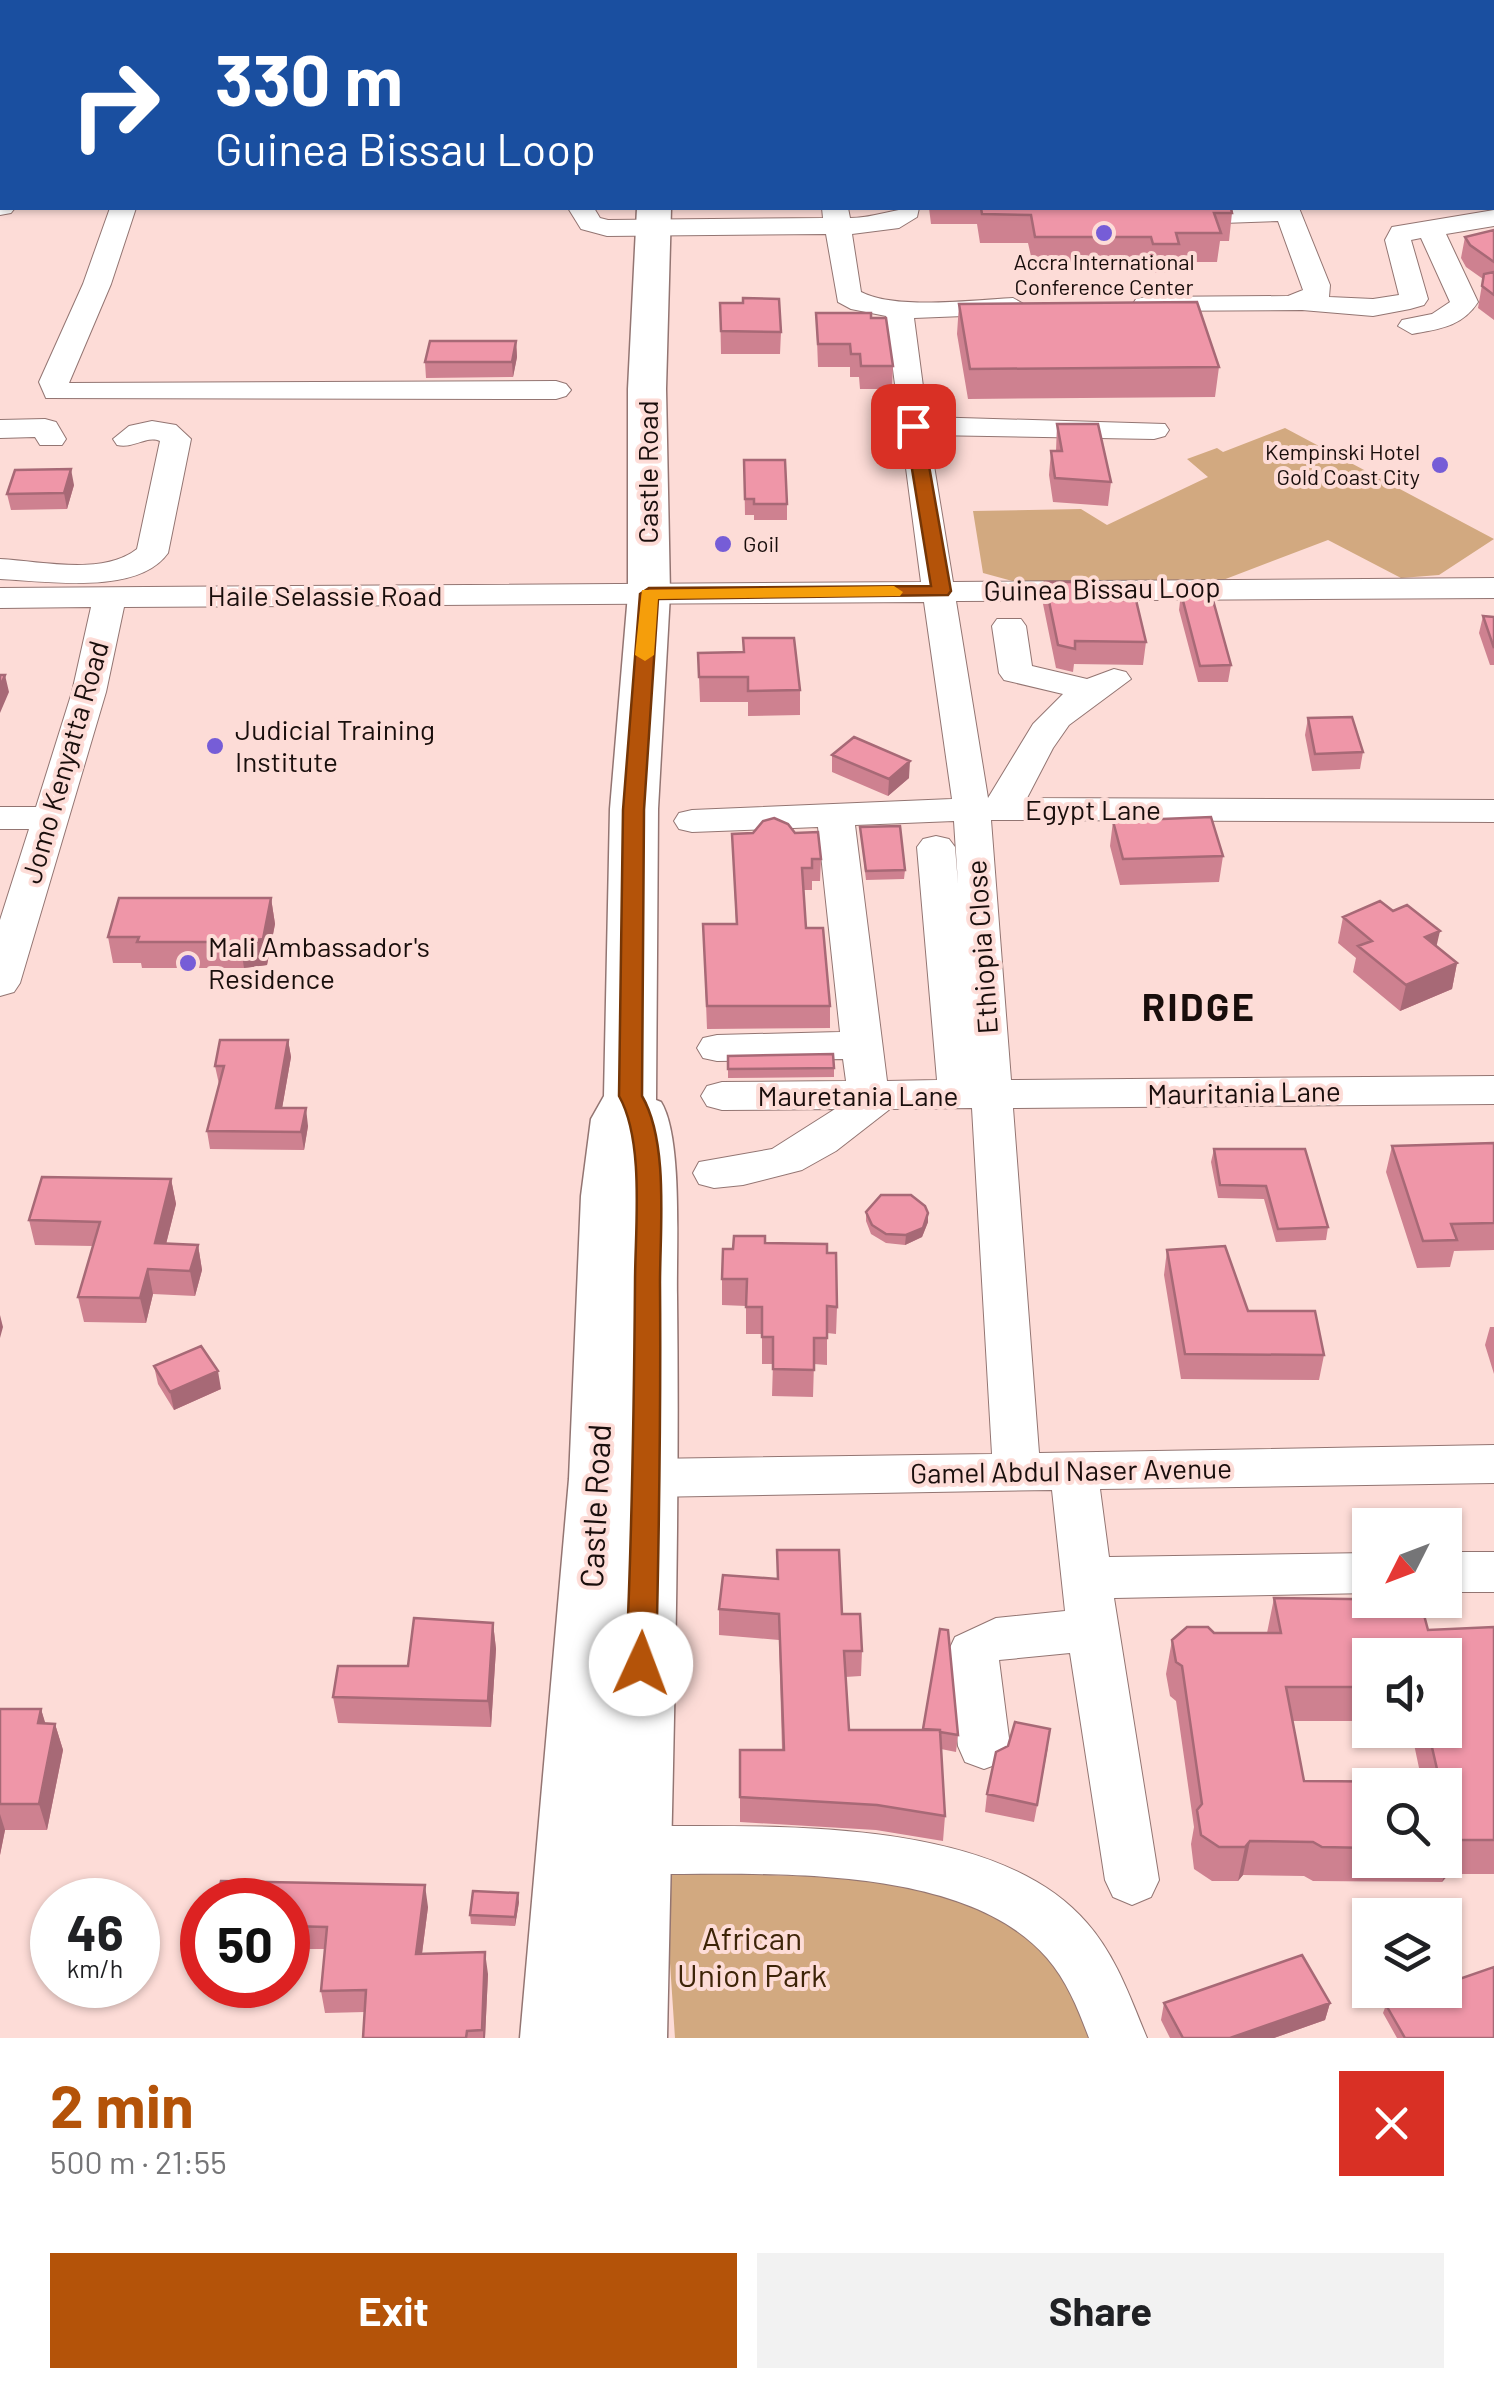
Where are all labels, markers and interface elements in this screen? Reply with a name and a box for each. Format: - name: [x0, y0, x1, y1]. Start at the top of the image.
- text: 330 m: [215, 36, 403, 120]
- icon: right: [50, 40, 180, 170]
- text: Guinea Bissau Loop: [215, 121, 596, 175]
- marker: Accra International Conference Center: [1093, 222, 1115, 244]
- place label: Accra International Conference Center: [1013, 248, 1195, 299]
- pin: [871, 384, 956, 469]
- icon: arrive: [886, 399, 941, 454]
- street label: Castle Road: [630, 400, 664, 544]
- place label: Kempinski Hotel Gold Coast City: [1265, 438, 1420, 489]
- marker: Kempinski Hotel Gold Coast City: [1429, 454, 1451, 476]
- place label: Goil: [743, 530, 779, 556]
- marker: Goil: [712, 533, 734, 555]
- street label: Guinea Bissau Loop: [983, 569, 1221, 607]
- street label: Haile Selassie Road: [208, 578, 442, 612]
- street label: Jomo Kenyatta Road: [13, 637, 115, 887]
- place label: Judicial Training Institute: [235, 712, 435, 778]
- marker: Judicial Training Institute: [204, 735, 226, 757]
- street label: Egypt Lane: [1025, 792, 1161, 826]
- street label: Ethiopia Close: [958, 859, 1004, 1035]
- place label: Mali Ambassador's Residence: [208, 929, 430, 995]
- marker: Mali Ambassador's Residence: [177, 952, 199, 974]
- district label: RIDGE: [1142, 983, 1256, 1029]
- street label: Mauritania Lane: [1147, 1073, 1341, 1111]
- street label: Mauretania Lane: [758, 1078, 958, 1112]
- street label: Castle Road: [571, 1423, 617, 1589]
- street label: Gamel Abdul Naser Avenue: [910, 1450, 1232, 1490]
- north arrow: [1352, 1508, 1462, 1618]
- map controls: [1352, 1508, 1462, 2008]
- position arrow: [589, 1612, 693, 1716]
- button: sound: [1352, 1638, 1462, 1748]
- button: search: [1352, 1768, 1462, 1878]
- speed limit sign: 50: [180, 1878, 310, 2008]
- button: layers: [1352, 1898, 1462, 2008]
- text: 46: [66, 1901, 124, 1961]
- park label: African Union Park: [677, 1918, 827, 1993]
- text: km/h: [67, 1953, 123, 1983]
- text: 2 min: [50, 2068, 194, 2140]
- button: close: [1339, 2071, 1444, 2176]
- text: 500 m · 21:55: [50, 2142, 227, 2180]
- button: Exit: [50, 2253, 737, 2368]
- button: Share: [757, 2253, 1444, 2368]

